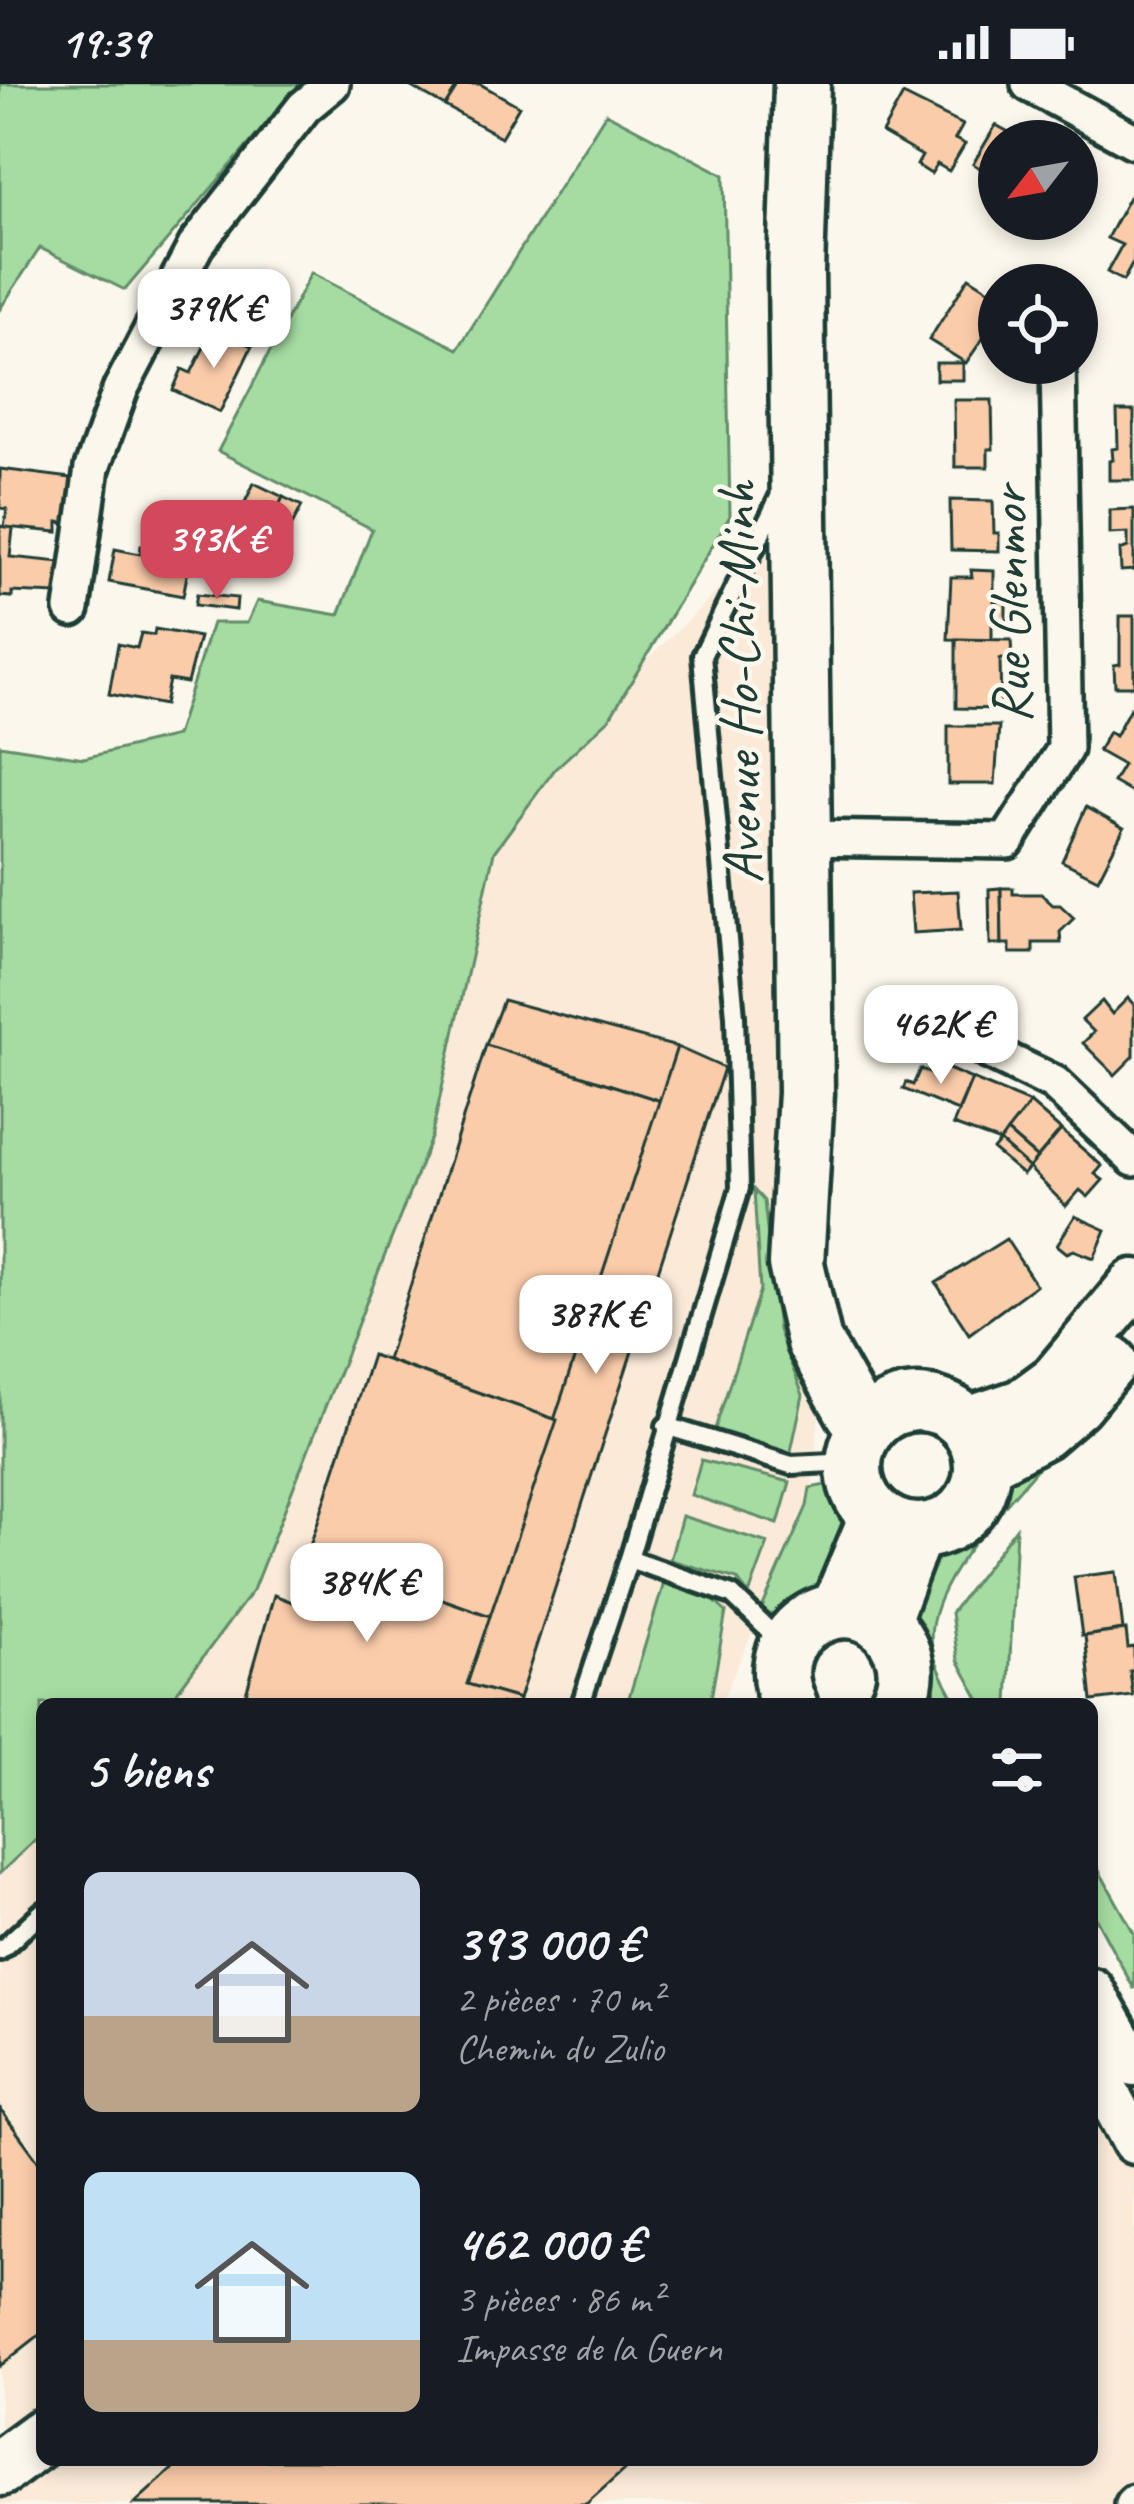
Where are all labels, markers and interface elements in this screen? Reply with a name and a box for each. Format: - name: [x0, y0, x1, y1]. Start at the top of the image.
- text: 19:39: [60, 14, 149, 71]
- north arrow: [978, 120, 1098, 240]
- map controls: [978, 120, 1098, 384]
- button: locate: [978, 264, 1098, 384]
- pin: 379K €: [116, 269, 312, 371]
- text: 379K €: [165, 283, 263, 332]
- street label: Avenue Ho-Chi-Minh: [699, 479, 779, 885]
- street label: Rue Glenmor: [971, 480, 1047, 724]
- pin: 393K €: [119, 500, 315, 602]
- text: 393K €: [168, 514, 266, 563]
- pin: 462K €: [843, 985, 1039, 1087]
- text: 462K €: [891, 999, 991, 1048]
- pin: 387K €: [498, 1275, 694, 1377]
- text: 387K €: [546, 1289, 646, 1338]
- pin: 384K €: [269, 1543, 465, 1645]
- text: 384K €: [317, 1557, 417, 1606]
- icon: filters: [984, 1737, 1050, 1803]
- text: 5 biens: [84, 1738, 209, 1802]
- text: 393 000 €: [456, 1911, 641, 1975]
- icon: home: [180, 1920, 324, 2064]
- text: 2 pièces · 70 m²: [456, 1975, 663, 2024]
- text: Chemin du Zulio: [456, 2024, 664, 2073]
- text: 462 000 €: [456, 2211, 642, 2275]
- icon: home: [180, 2220, 324, 2364]
- text: 3 pièces · 86 m²: [456, 2275, 663, 2324]
- text: Impasse de la Guern: [456, 2324, 722, 2373]

